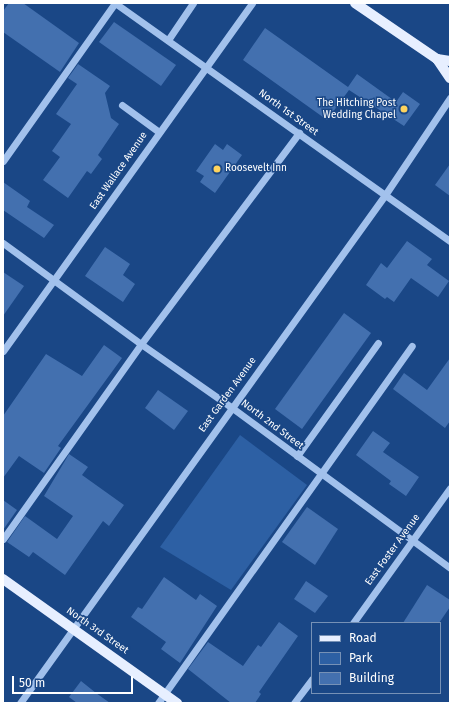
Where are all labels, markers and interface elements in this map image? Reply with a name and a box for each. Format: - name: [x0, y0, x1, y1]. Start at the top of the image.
- street label: North 1st Street: [256, 87, 320, 139]
- place label: The Hitching Post Wedding Chapel: [317, 97, 396, 120]
- marker: The Hitching Post Wedding Chapel: [399, 104, 409, 114]
- street label: East Wallace Avenue: [88, 130, 150, 212]
- place label: Roosevelt Inn: [225, 163, 287, 175]
- marker: Roosevelt Inn: [212, 164, 222, 174]
- street label: East Garden Avenue: [197, 355, 259, 435]
- street label: North 2nd Street: [238, 398, 306, 452]
- street label: East Foster Avenue: [363, 512, 423, 588]
- street label: North 3rd Street: [64, 605, 130, 657]
- legend: [311, 622, 441, 694]
- text: Road: [349, 631, 377, 645]
- text: Park: [349, 651, 373, 665]
- scale bar: [14, 668, 135, 694]
- text: Building: [349, 671, 394, 685]
- text: 50 m: [19, 676, 45, 690]

